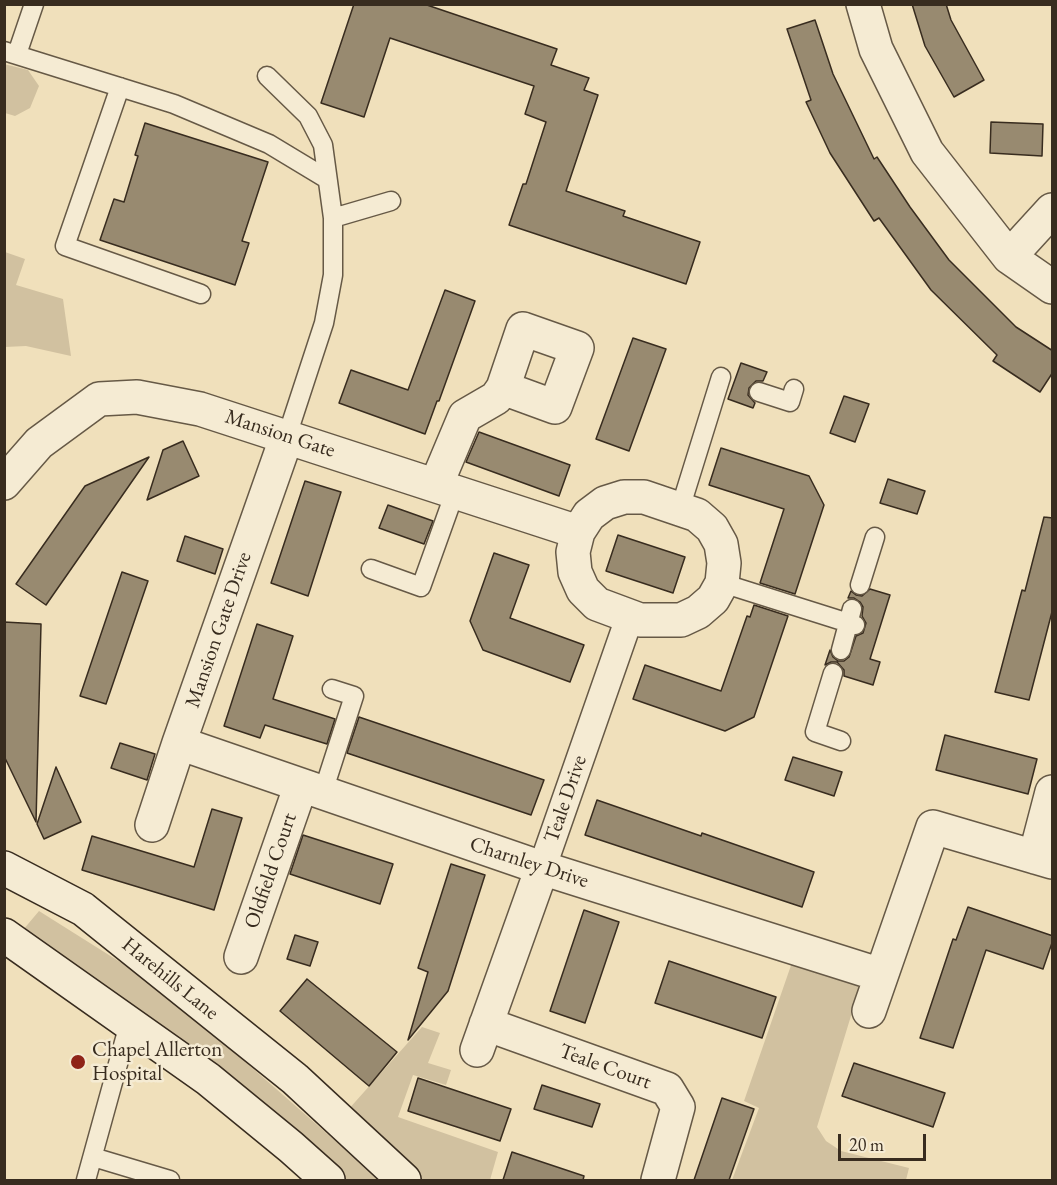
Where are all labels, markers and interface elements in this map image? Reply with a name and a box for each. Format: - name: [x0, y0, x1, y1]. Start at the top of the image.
- street label: Mansion Gate: [222, 404, 338, 464]
- street label: Mansion Gate Drive: [181, 549, 257, 711]
- street label: Teale Drive: [539, 752, 593, 846]
- street label: Oldfield Court: [239, 810, 303, 932]
- street label: Charnley Drive: [466, 832, 592, 894]
- street label: Harehills Lane: [116, 932, 224, 1026]
- place label: Chapel Allerton Hospital: [92, 1037, 222, 1087]
- street label: Teale Court: [556, 1039, 654, 1095]
- marker: Chapel Allerton Hospital: [69, 1053, 87, 1071]
- scale bar: [841, 1122, 930, 1160]
- text: 20 m: [849, 1133, 884, 1156]

